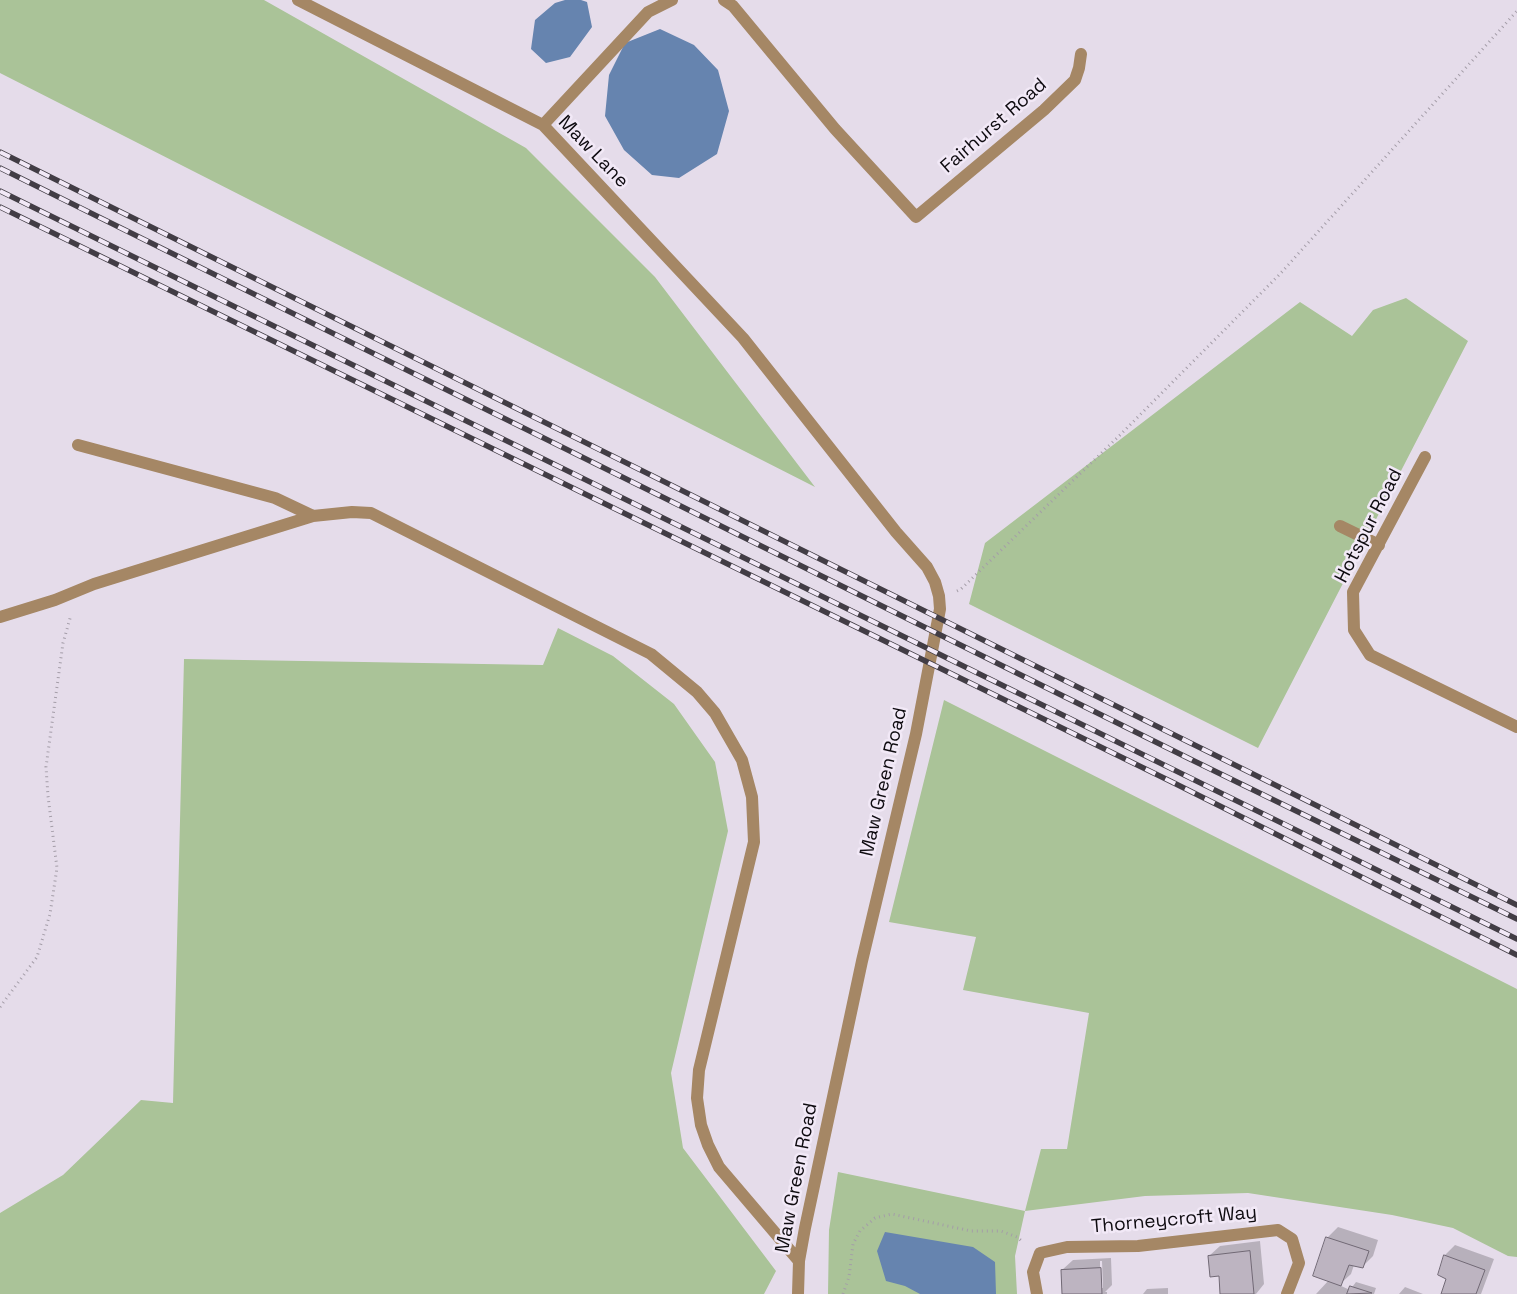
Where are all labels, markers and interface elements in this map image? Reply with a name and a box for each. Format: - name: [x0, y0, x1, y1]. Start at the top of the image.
- street label: Fairhurst Road: [936, 74, 1052, 178]
- street label: Maw Lane: [553, 111, 633, 193]
- street label: Hotspur Road: [1330, 465, 1408, 587]
- street label: Maw Green Road: [856, 705, 912, 859]
- street label: Maw Green Road: [771, 1101, 823, 1255]
- street label: Thorneycroft Way: [1090, 1201, 1258, 1239]

